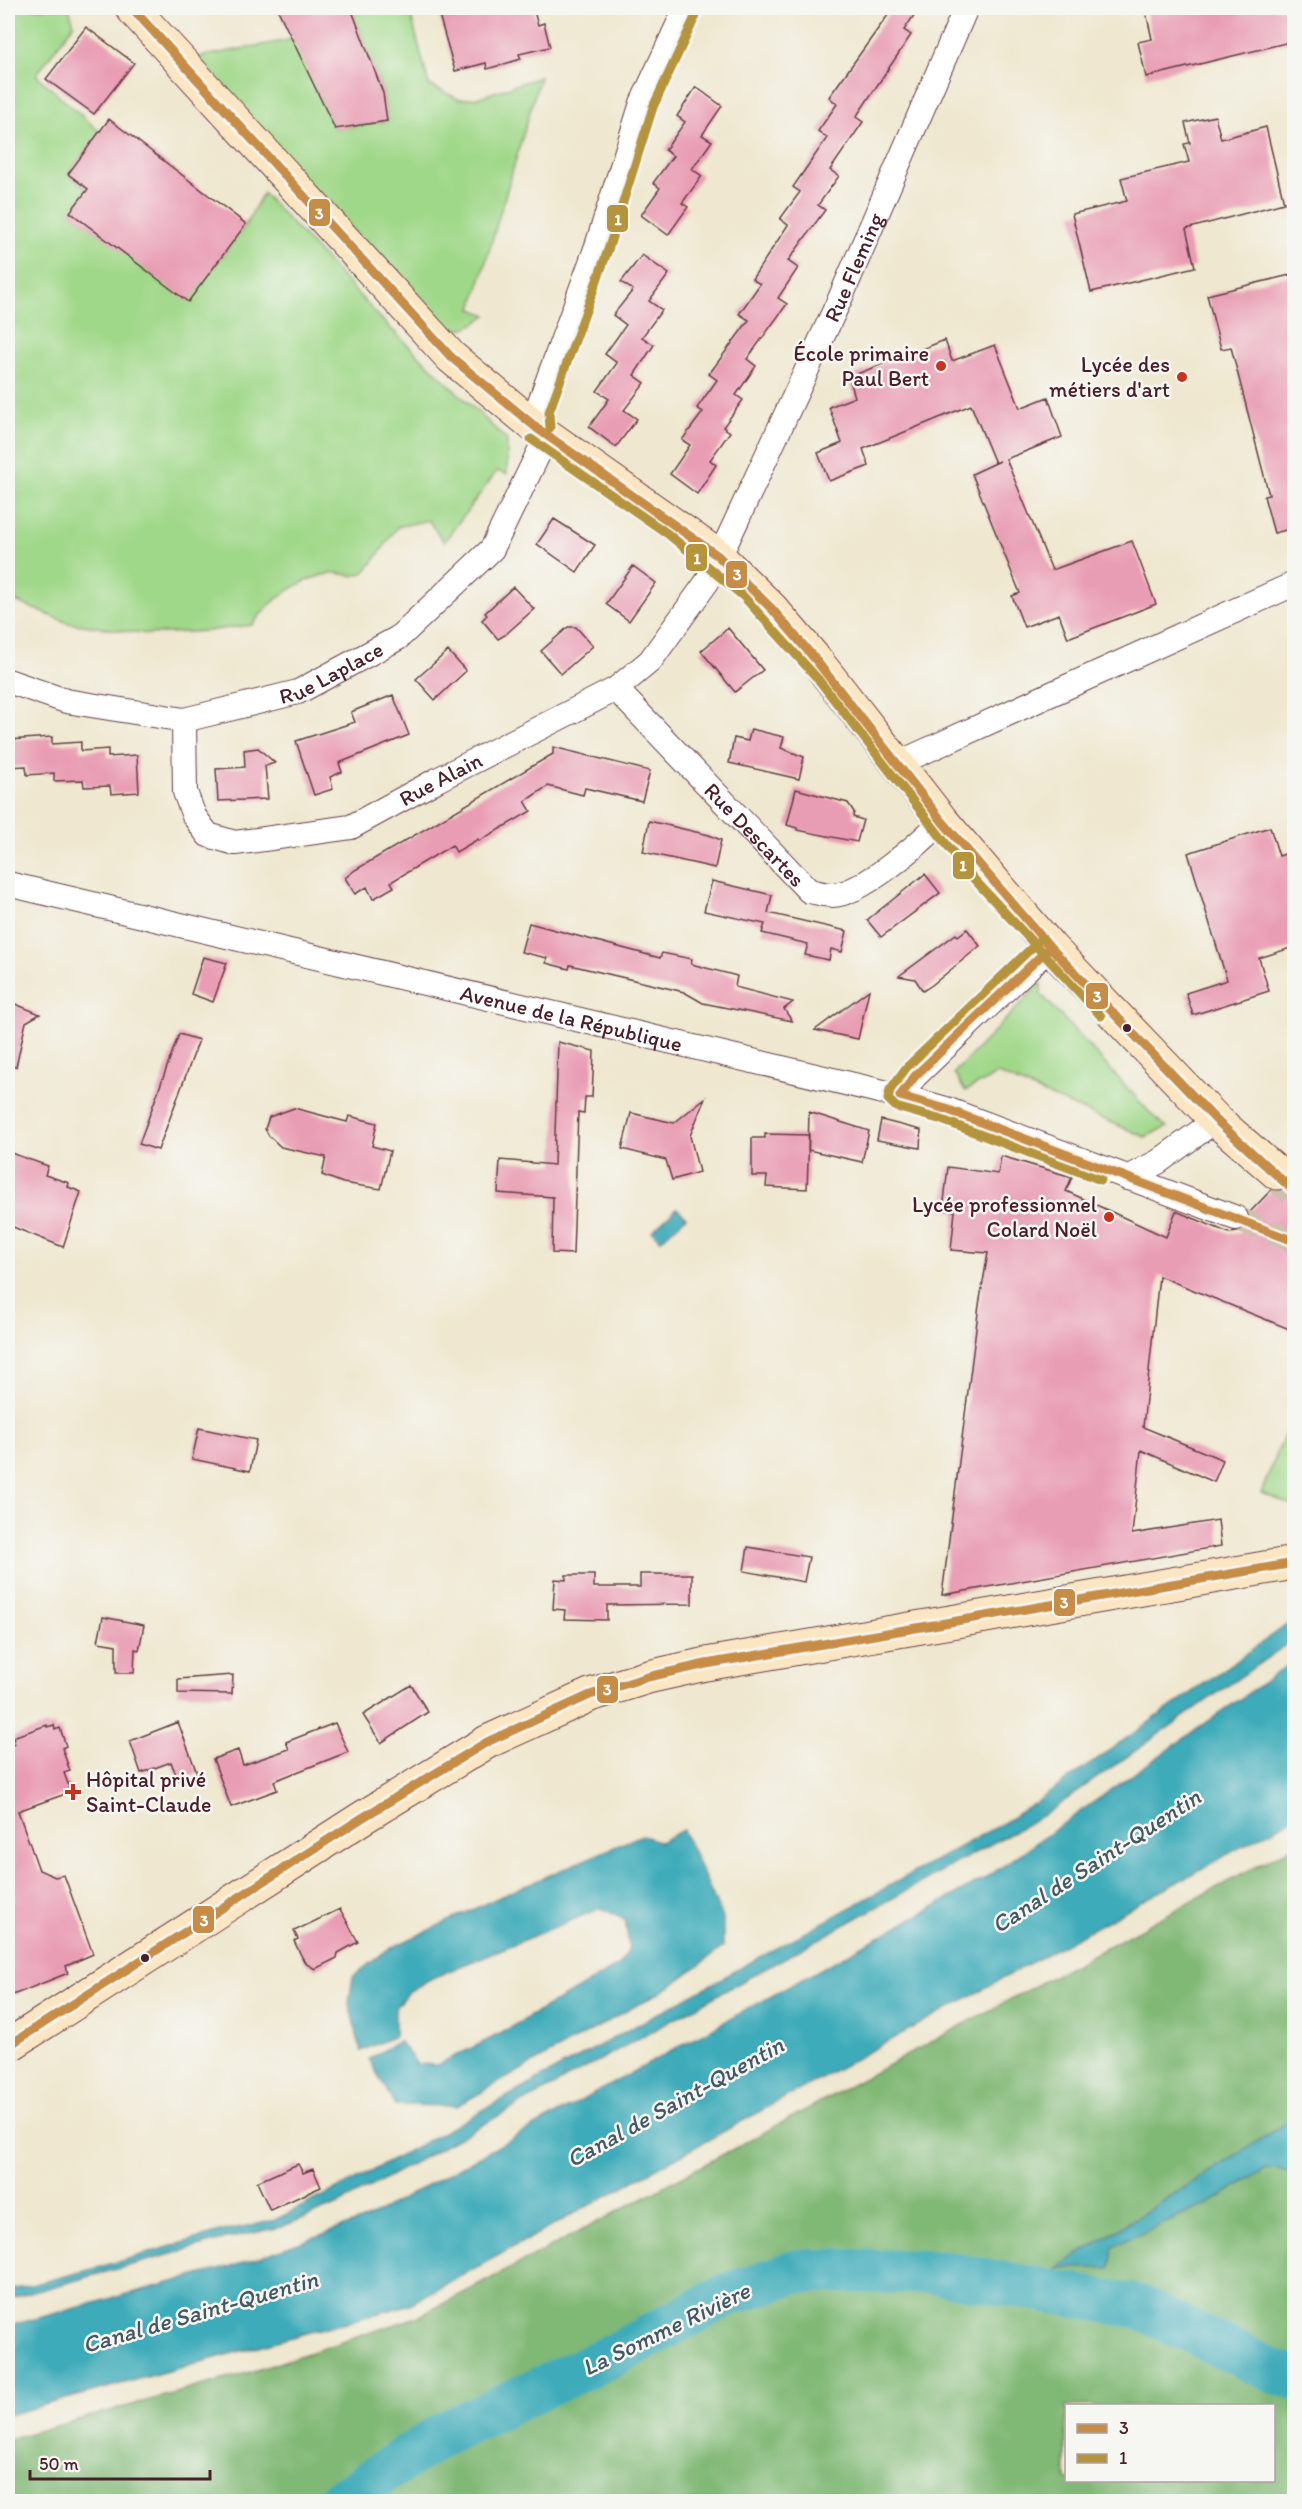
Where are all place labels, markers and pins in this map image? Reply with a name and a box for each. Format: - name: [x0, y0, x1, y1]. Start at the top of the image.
- place label: École primaire Paul Bert: [794, 340, 929, 392]
- place label: Lycée des métiers d'art: [1049, 351, 1170, 403]
- marker: École primaire Paul Bert: [934, 359, 948, 373]
- marker: Lycée des métiers d'art: [1175, 370, 1189, 384]
- unlabelled marker: [1121, 1022, 1133, 1034]
- place label: Lycée professionnel Colard Noël: [912, 1191, 1097, 1243]
- marker: Lycée professionnel Colard Noël: [1102, 1210, 1116, 1224]
- place label: Hôpital privé Saint-Claude: [86, 1766, 212, 1818]
- marker: Hôpital privé Saint-Claude: [64, 1783, 82, 1801]
- unlabelled marker: [139, 1952, 151, 1964]

